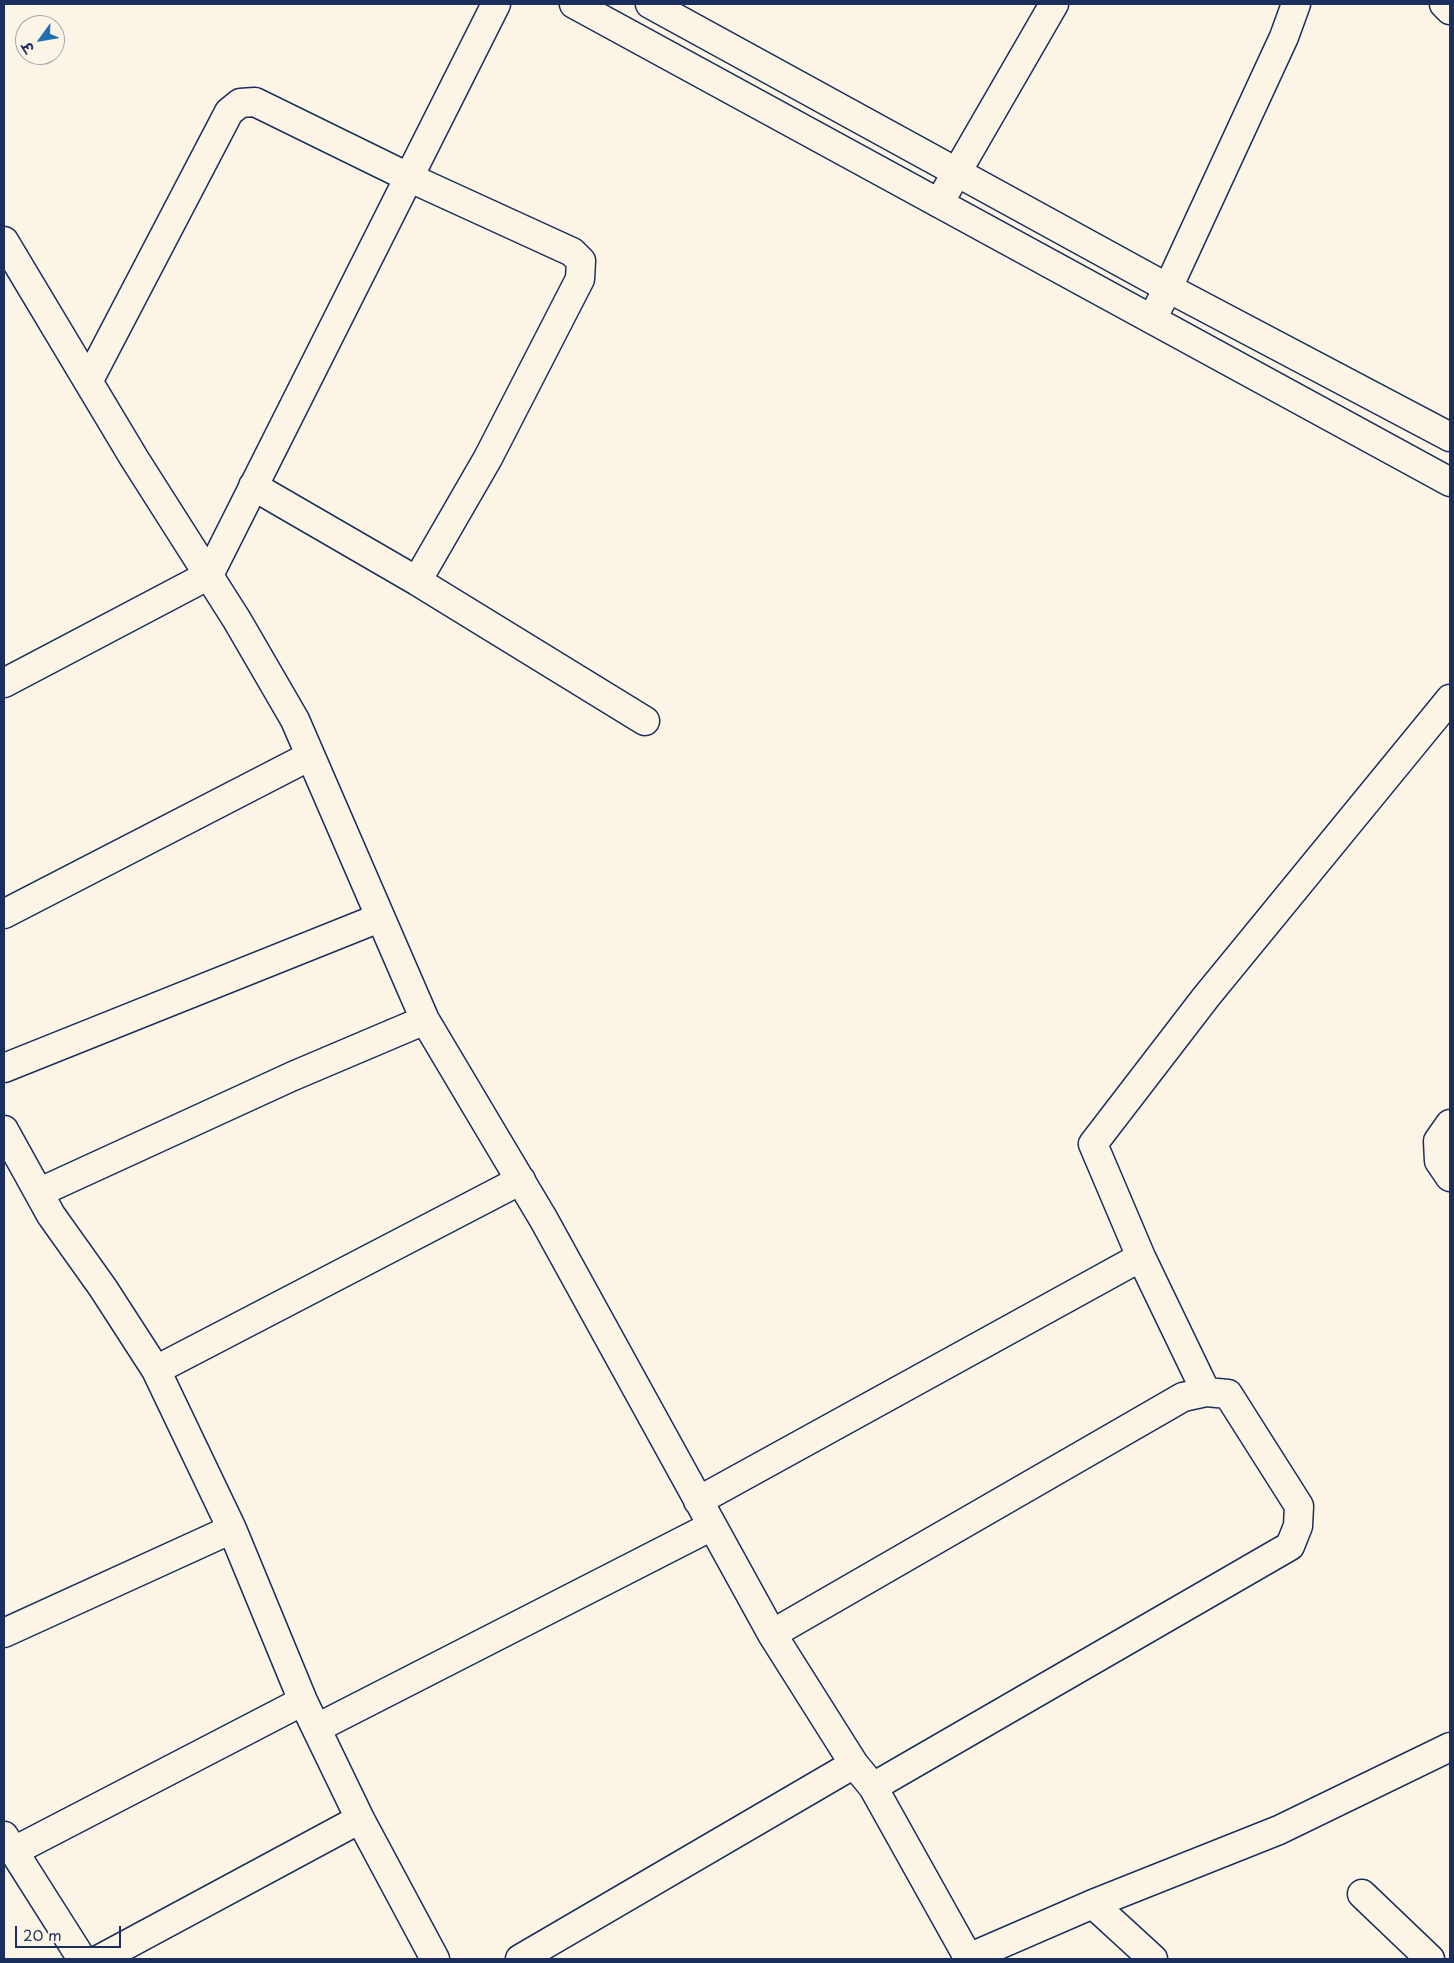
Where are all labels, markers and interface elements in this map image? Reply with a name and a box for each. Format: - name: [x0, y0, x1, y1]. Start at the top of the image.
- north arrow: [15, 15, 65, 65]
- text: उ: [16, 38, 39, 57]
- scale bar: [18, 1916, 124, 1948]
- text: 20 m: [23, 1923, 62, 1946]

